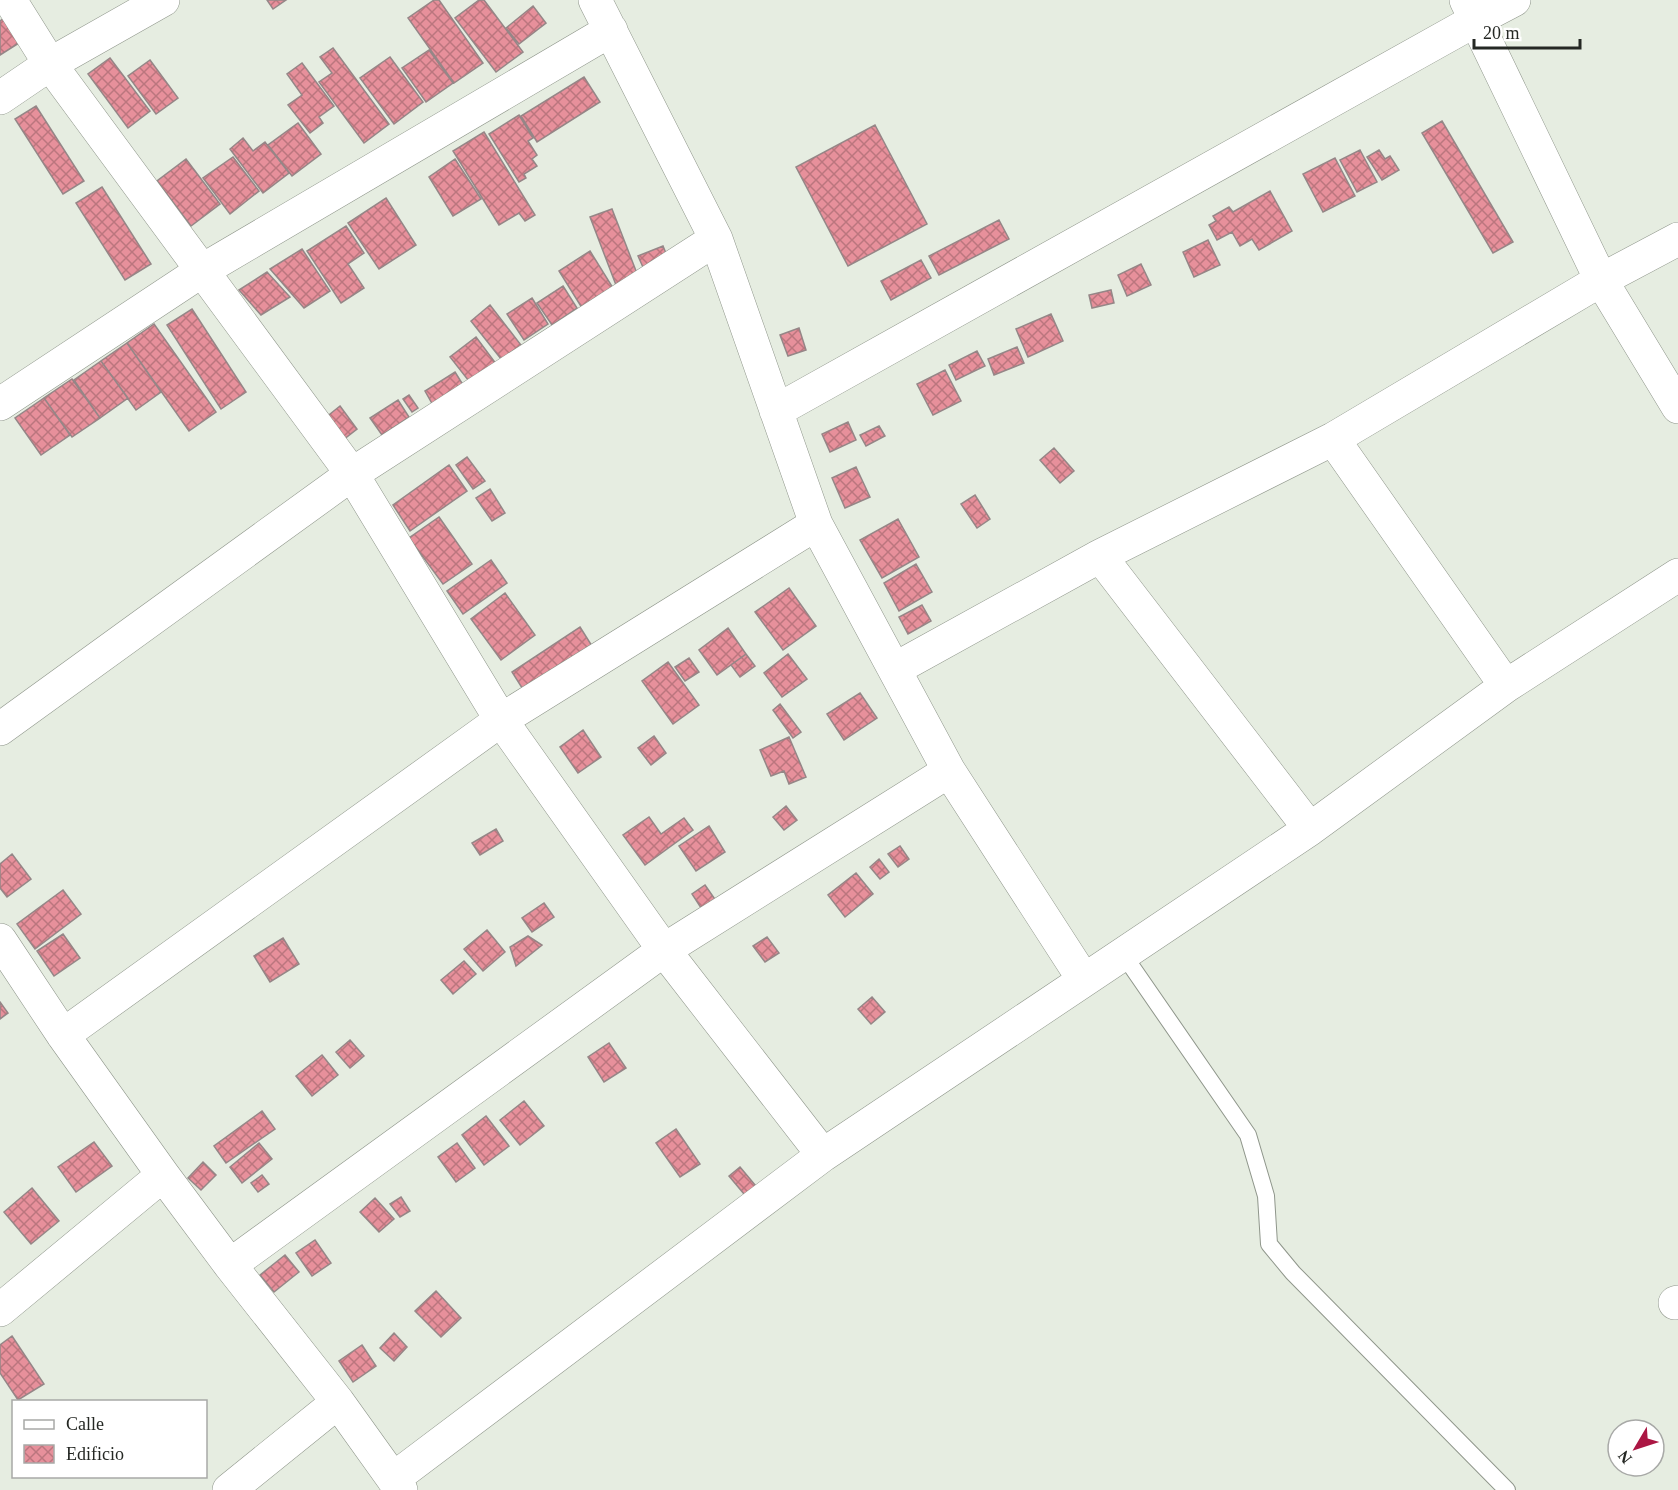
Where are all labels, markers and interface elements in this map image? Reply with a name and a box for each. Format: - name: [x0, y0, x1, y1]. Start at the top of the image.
- scale bar: [1474, 12, 1580, 50]
- text: 20 m: [1483, 23, 1520, 43]
- legend: [12, 1400, 207, 1478]
- text: Calle: [66, 1414, 104, 1434]
- north arrow: [1606, 1418, 1666, 1478]
- text: Edificio: [66, 1444, 124, 1464]
- text: N: [1614, 1447, 1635, 1467]

